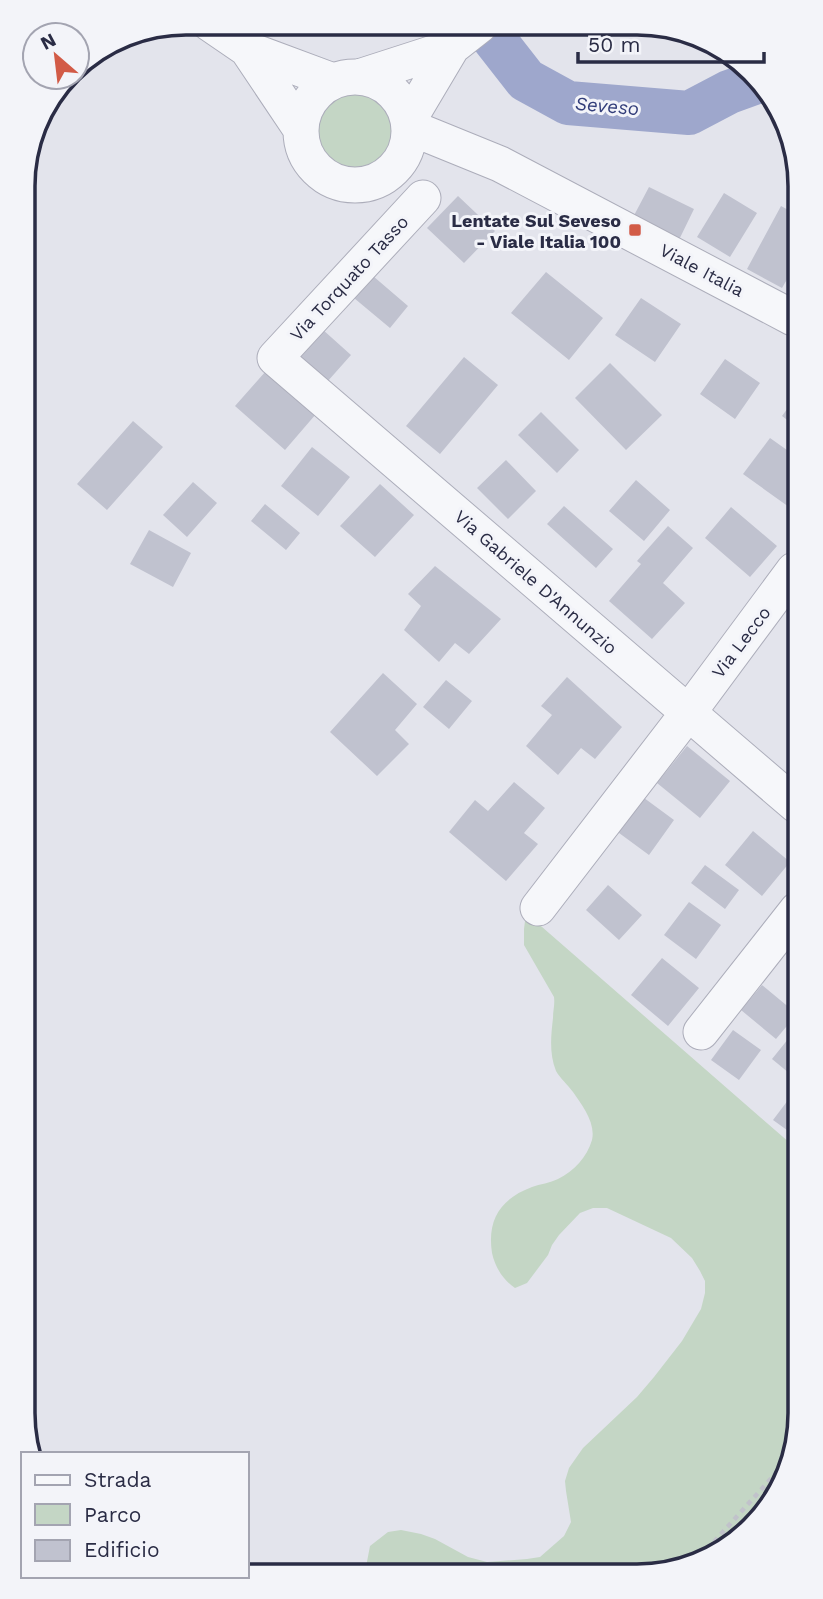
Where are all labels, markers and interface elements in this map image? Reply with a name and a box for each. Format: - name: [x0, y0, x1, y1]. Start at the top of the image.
- north arrow: [21, 21, 91, 91]
- scale bar: [578, 21, 764, 65]
- text: N: [37, 28, 60, 55]
- text: 50 m: [588, 32, 640, 57]
- water label: Seveso: [574, 92, 640, 120]
- place label: Lentate Sul Seveso - Viale Italia 100: [451, 210, 621, 252]
- street label: Via Torquato Tasso: [285, 211, 413, 345]
- marker: Lentate Sul Seveso - Viale Italia 100: [627, 222, 643, 238]
- street label: Viale Italia: [656, 239, 748, 301]
- street label: Via Gabriele D'Annunzio: [450, 506, 622, 658]
- street label: Via Lecco: [707, 602, 775, 682]
- legend: [21, 1452, 248, 1578]
- text: Strada: [84, 1467, 152, 1492]
- text: Parco: [84, 1502, 141, 1527]
- text: Edificio: [84, 1537, 160, 1562]

